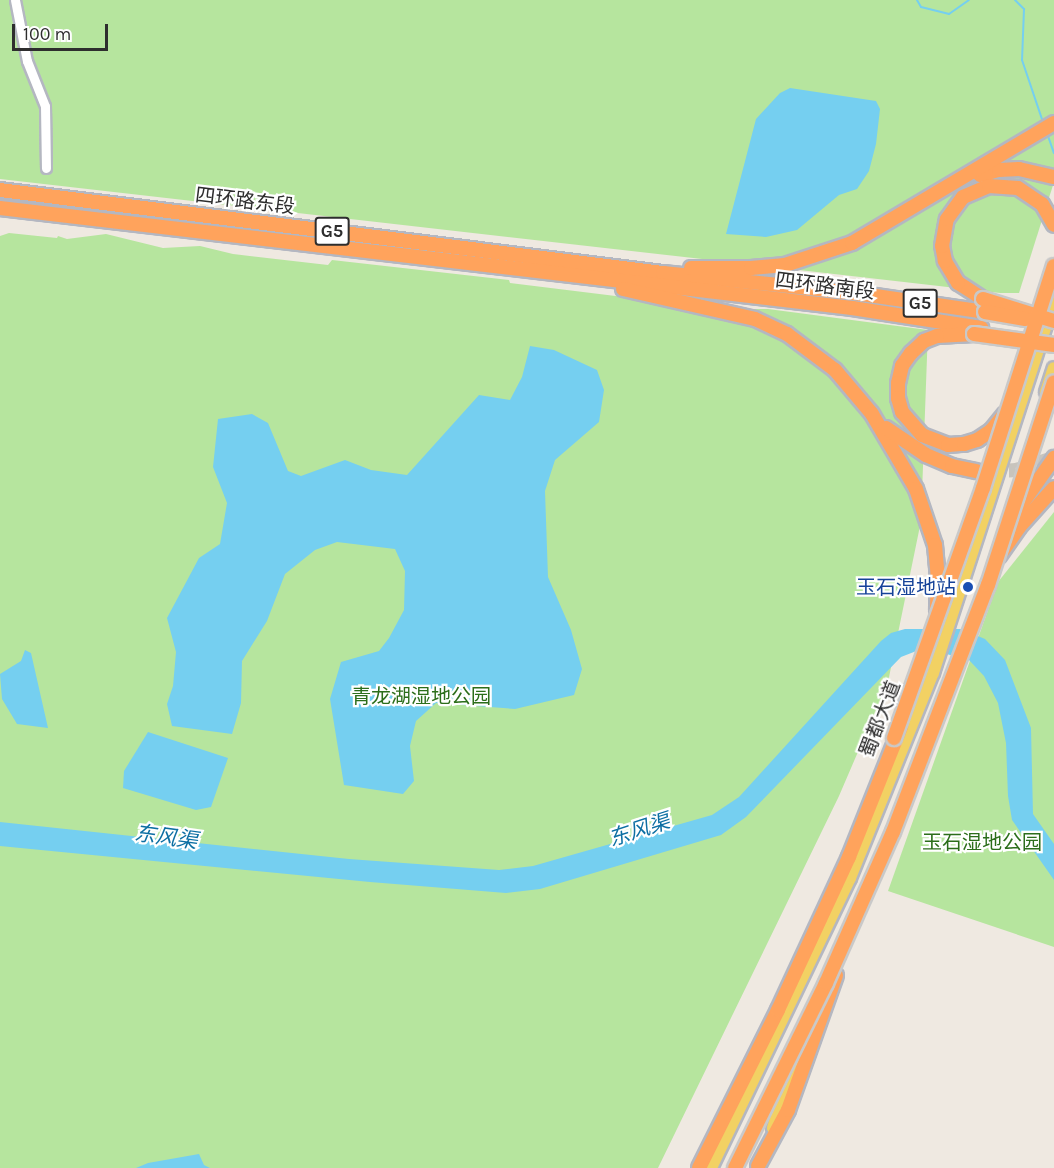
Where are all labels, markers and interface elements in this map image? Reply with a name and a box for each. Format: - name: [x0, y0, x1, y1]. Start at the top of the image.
- scale bar: [15, 12, 111, 50]
- text: 100 m: [23, 23, 71, 45]
- street label: 四环路东段: [194, 183, 296, 219]
- road number: G5: [314, 216, 350, 246]
- street label: 四环路南段: [774, 268, 876, 304]
- road number: G5: [902, 288, 938, 318]
- place label: 玉石湿地站: [856, 575, 956, 599]
- marker: 玉石湿地站: [961, 580, 975, 594]
- street label: 蜀都大道: [854, 677, 906, 761]
- park label: 青龙湖湿地公园: [351, 684, 491, 708]
- water label: 东风渠: [605, 808, 673, 852]
- water label: 东风渠: [133, 820, 199, 854]
- park label: 玉石湿地公园: [922, 830, 1042, 854]

